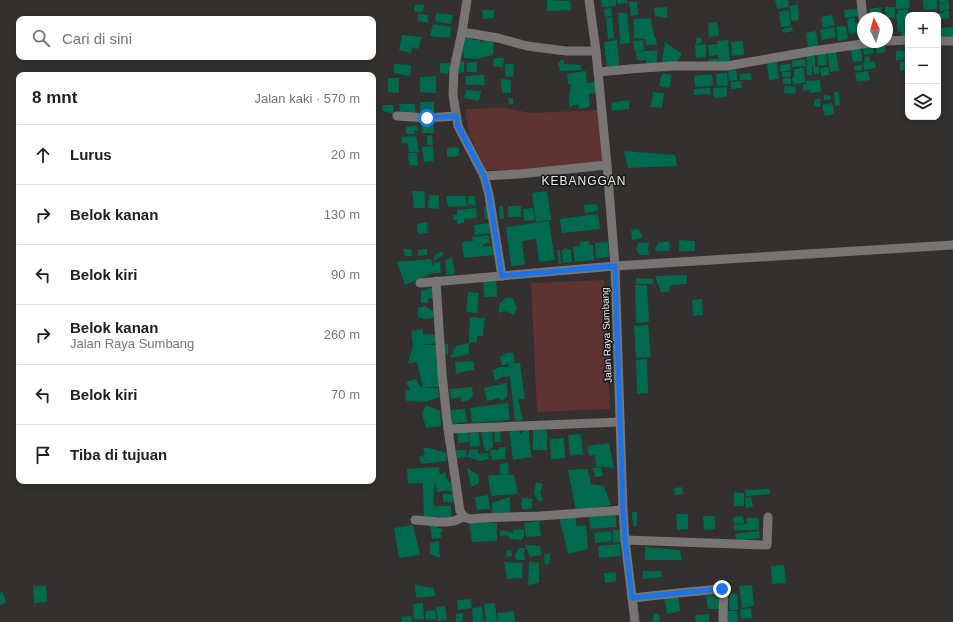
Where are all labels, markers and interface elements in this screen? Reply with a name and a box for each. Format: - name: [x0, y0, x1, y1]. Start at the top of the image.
- north arrow: [857, 12, 893, 48]
- map controls: [905, 12, 941, 120]
- button: +: [905, 12, 941, 48]
- search box: [16, 16, 376, 60]
- icon: search: [30, 27, 52, 49]
- text: Cari di sini: [62, 30, 132, 47]
- button: −: [905, 48, 941, 84]
- button: layers: [905, 84, 941, 120]
- text: 8 mnt: [32, 88, 77, 107]
- text: Jalan kaki · 570 m: [255, 91, 360, 106]
- route start: [418, 109, 436, 127]
- icon: ahead: [32, 144, 54, 166]
- text: Lurus: [70, 146, 112, 163]
- text: 20 m: [331, 147, 360, 162]
- district label: KEBANGGAN: [541, 174, 627, 188]
- icon: right: [32, 204, 54, 226]
- text: Belok kanan: [70, 206, 158, 223]
- text: 130 m: [324, 207, 360, 222]
- icon: left: [32, 264, 54, 286]
- text: Belok kiri: [70, 266, 138, 283]
- text: 90 m: [331, 267, 360, 282]
- street label: Jalan Raya Sumbang: [599, 287, 614, 383]
- text: Belok kanan: [70, 319, 158, 336]
- icon: right: [32, 324, 54, 346]
- text: 260 m: [324, 327, 360, 342]
- text: Jalan Raya Sumbang: [70, 336, 194, 351]
- icon: left: [32, 384, 54, 406]
- text: Belok kiri: [70, 386, 138, 403]
- text: 70 m: [331, 387, 360, 402]
- icon: arrive: [32, 444, 54, 466]
- text: Tiba di tujuan: [70, 446, 167, 463]
- route end: [713, 580, 731, 598]

